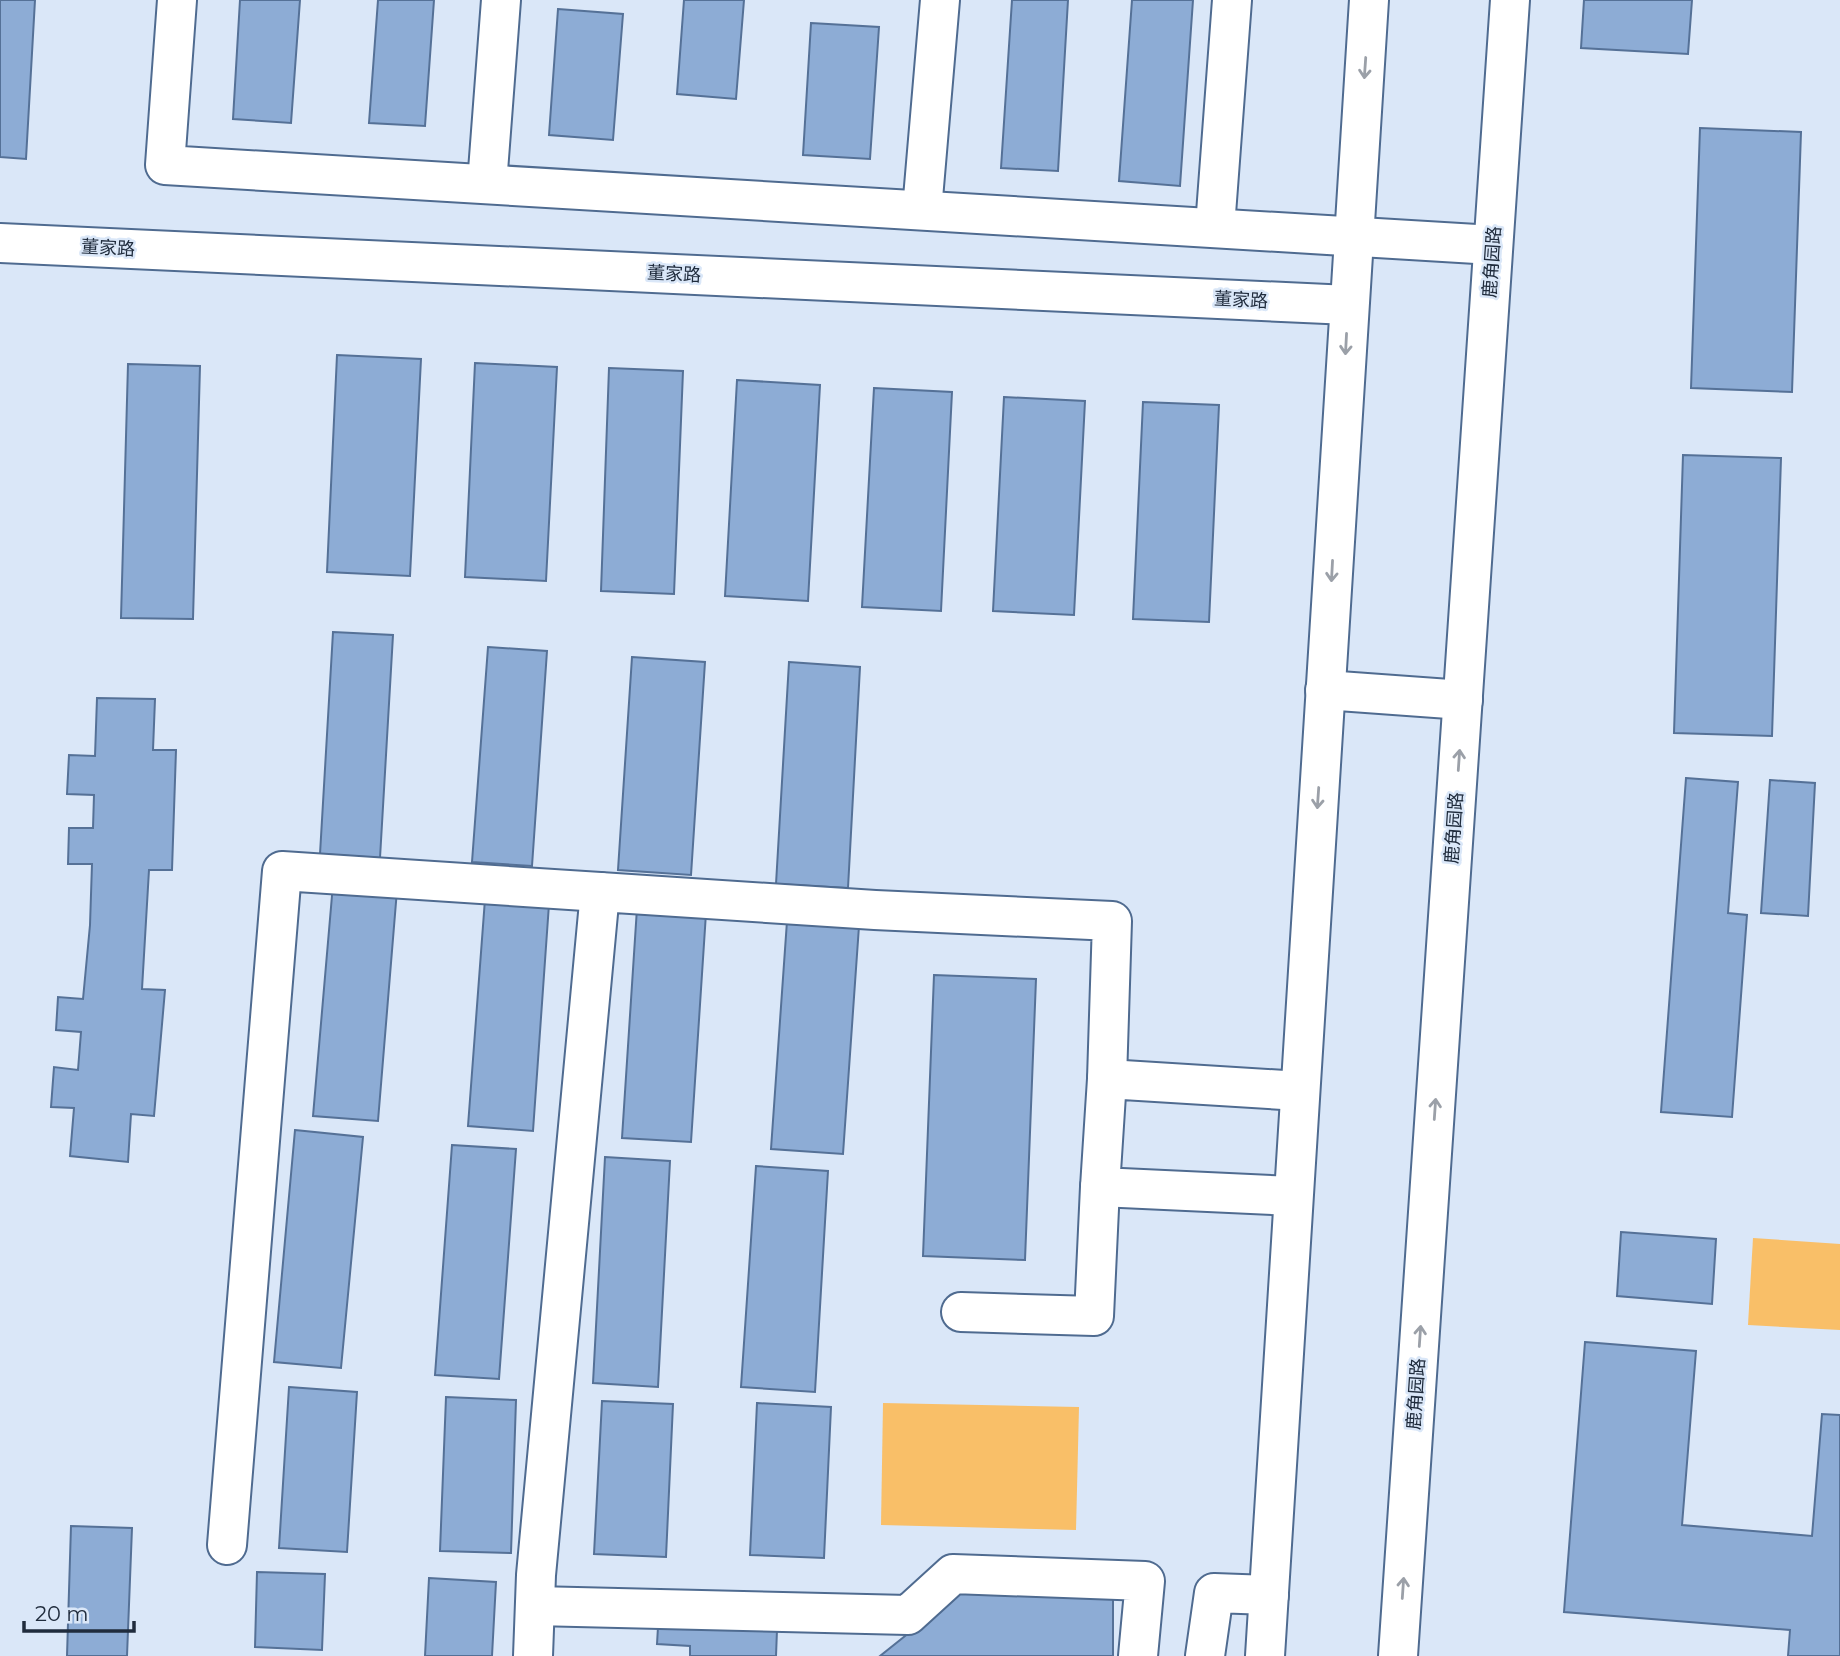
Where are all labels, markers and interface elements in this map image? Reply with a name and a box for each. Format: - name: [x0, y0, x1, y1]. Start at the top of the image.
- one-way arrow: [1358, 56, 1371, 79]
- street label: 鹿角园路: [1479, 225, 1505, 299]
- street label: 董家路: [80, 236, 136, 260]
- street label: 董家路: [646, 262, 702, 286]
- street label: 董家路: [1213, 288, 1269, 312]
- one-way arrow: [1339, 332, 1352, 355]
- one-way arrow: [1326, 559, 1339, 582]
- one-way arrow: [1452, 749, 1465, 772]
- one-way arrow: [1312, 786, 1325, 809]
- street label: 鹿角园路: [1441, 791, 1467, 865]
- one-way arrow: [1429, 1099, 1442, 1121]
- one-way arrow: [1413, 1325, 1426, 1348]
- street label: 鹿角园路: [1403, 1357, 1429, 1431]
- one-way arrow: [1397, 1577, 1410, 1600]
- scale bar: [24, 1590, 135, 1634]
- text: 20 m: [35, 1601, 89, 1626]

